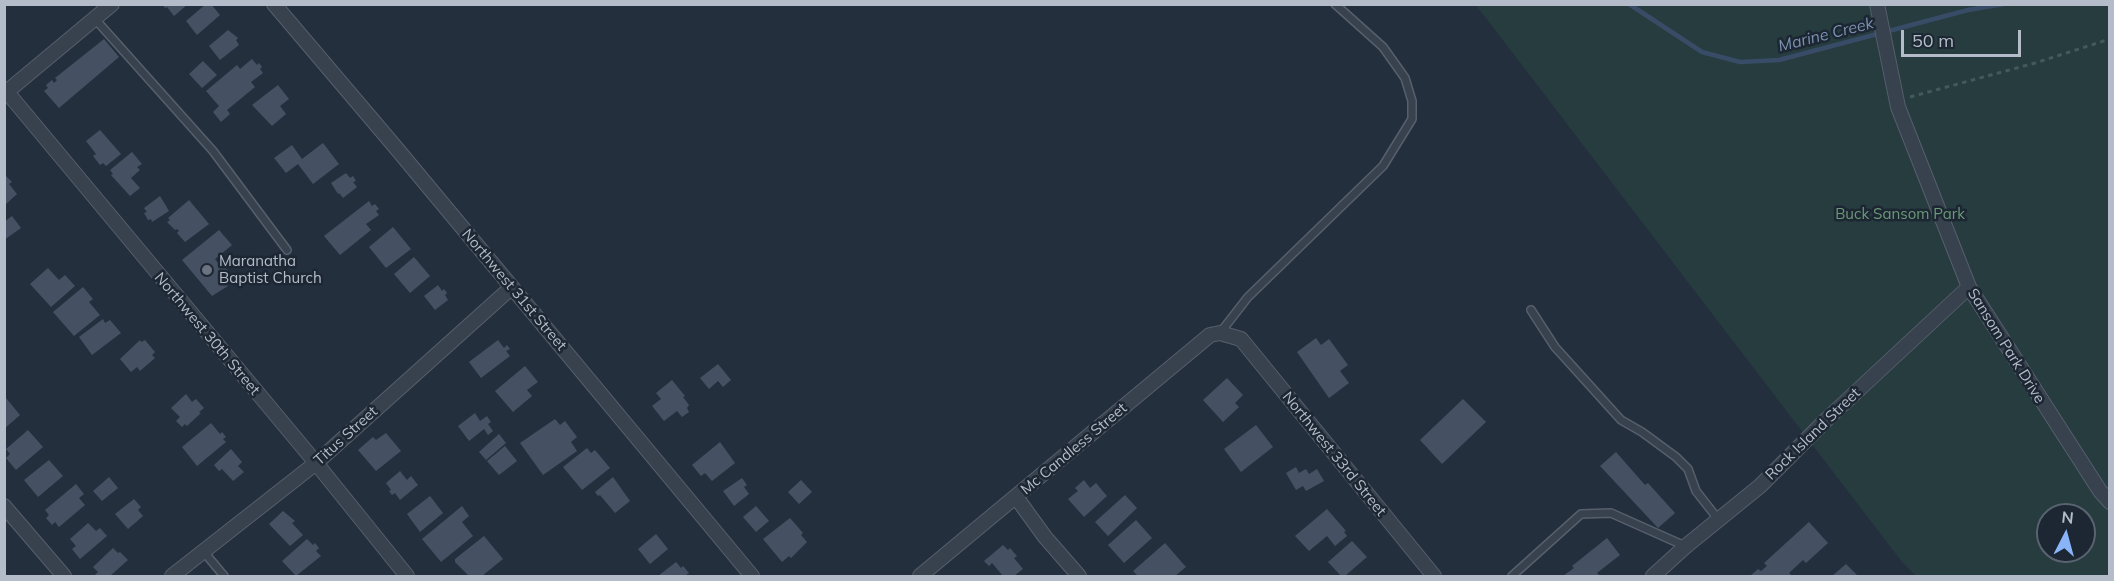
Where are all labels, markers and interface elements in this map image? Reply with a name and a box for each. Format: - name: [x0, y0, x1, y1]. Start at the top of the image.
- water label: Marine Creek: [1776, 14, 1876, 56]
- scale bar: [1904, 18, 2024, 56]
- text: 50 m: [1912, 29, 1954, 52]
- park label: Buck Sansom Park: [1835, 205, 1965, 223]
- street label: Northwest 31st Street: [458, 226, 570, 354]
- place label: Maranatha Baptist Church: [219, 252, 322, 287]
- marker: Maranatha Baptist Church: [200, 263, 214, 277]
- street label: Northwest 30th Street: [150, 269, 264, 399]
- street label: Sansom Park Drive: [1963, 285, 2049, 407]
- street label: Rock Island Street: [1762, 384, 1864, 484]
- street label: Northwest 33rd Street: [1278, 388, 1390, 520]
- street label: Mc Candless Street: [1017, 399, 1131, 499]
- street label: Titus Street: [310, 403, 382, 469]
- north arrow: [2036, 503, 2096, 563]
- text: N: [2061, 507, 2075, 528]

